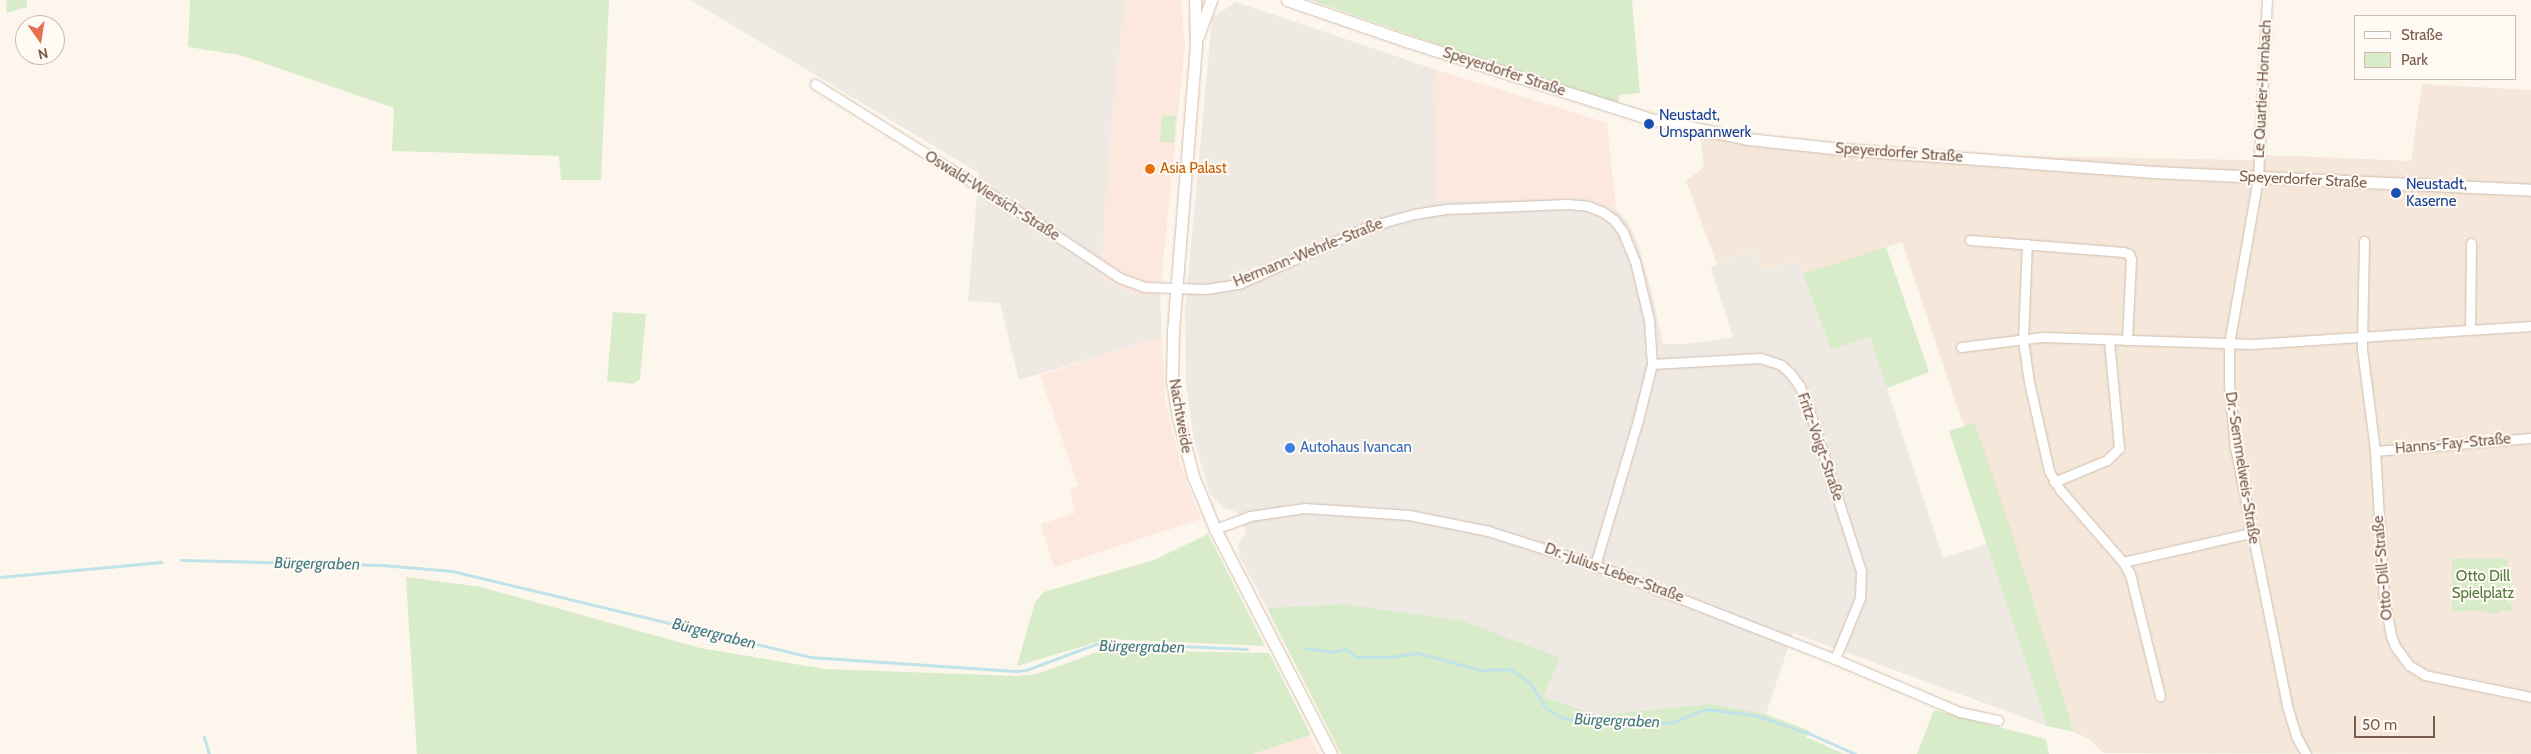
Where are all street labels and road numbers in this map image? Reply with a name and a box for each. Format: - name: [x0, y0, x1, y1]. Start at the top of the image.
- street label: Le Quartier-Hornbach: [2250, 19, 2276, 159]
- street label: Speyerdorfer Straße: [1440, 44, 1568, 100]
- street label: Speyerdorfer Straße: [1835, 140, 1963, 166]
- street label: Oswald-Wiersich-Straße: [921, 147, 1063, 245]
- street label: Speyerdorfer Straße: [2239, 168, 2367, 192]
- street label: Hermann-Wehrle-Straße: [1231, 215, 1385, 291]
- street label: Nachtweide: [1165, 377, 1195, 455]
- street label: Fritz-Voigt-Straße: [1793, 391, 1847, 503]
- street label: Dr.-Semmelweis-Straße: [2221, 391, 2263, 545]
- street label: Hanns-Fay-Straße: [2394, 430, 2512, 458]
- street label: Otto-Dill-Straße: [2369, 515, 2397, 621]
- street label: Dr.-Julius-Leber-Straße: [1542, 539, 1686, 607]

